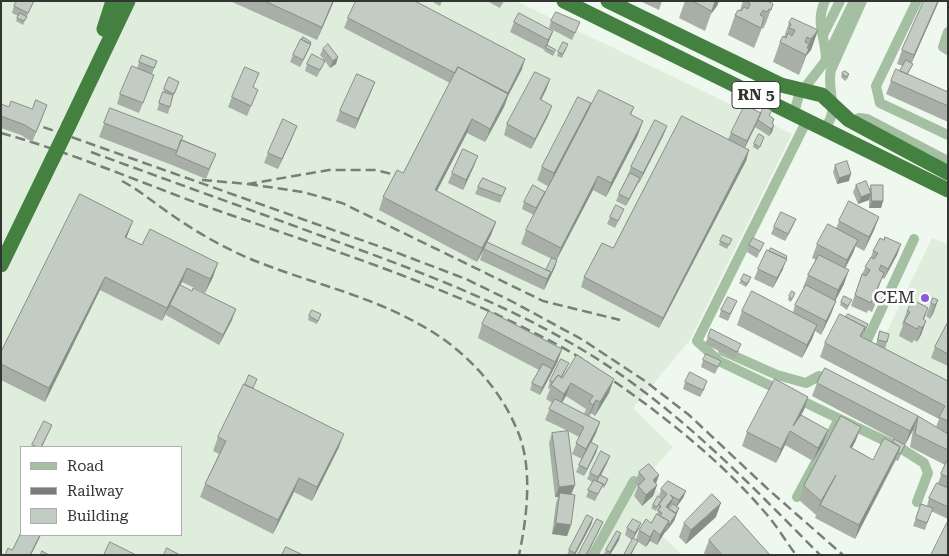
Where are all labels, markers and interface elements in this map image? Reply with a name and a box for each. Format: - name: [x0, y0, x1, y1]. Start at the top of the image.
- road number: RN 5: [732, 82, 780, 108]
- place label: CEM: [873, 287, 915, 309]
- marker: CEM: [919, 292, 931, 304]
- legend: [20, 446, 182, 536]
- text: Road: [67, 457, 104, 475]
- text: Railway: [67, 482, 124, 500]
- text: Building: [67, 507, 128, 525]

